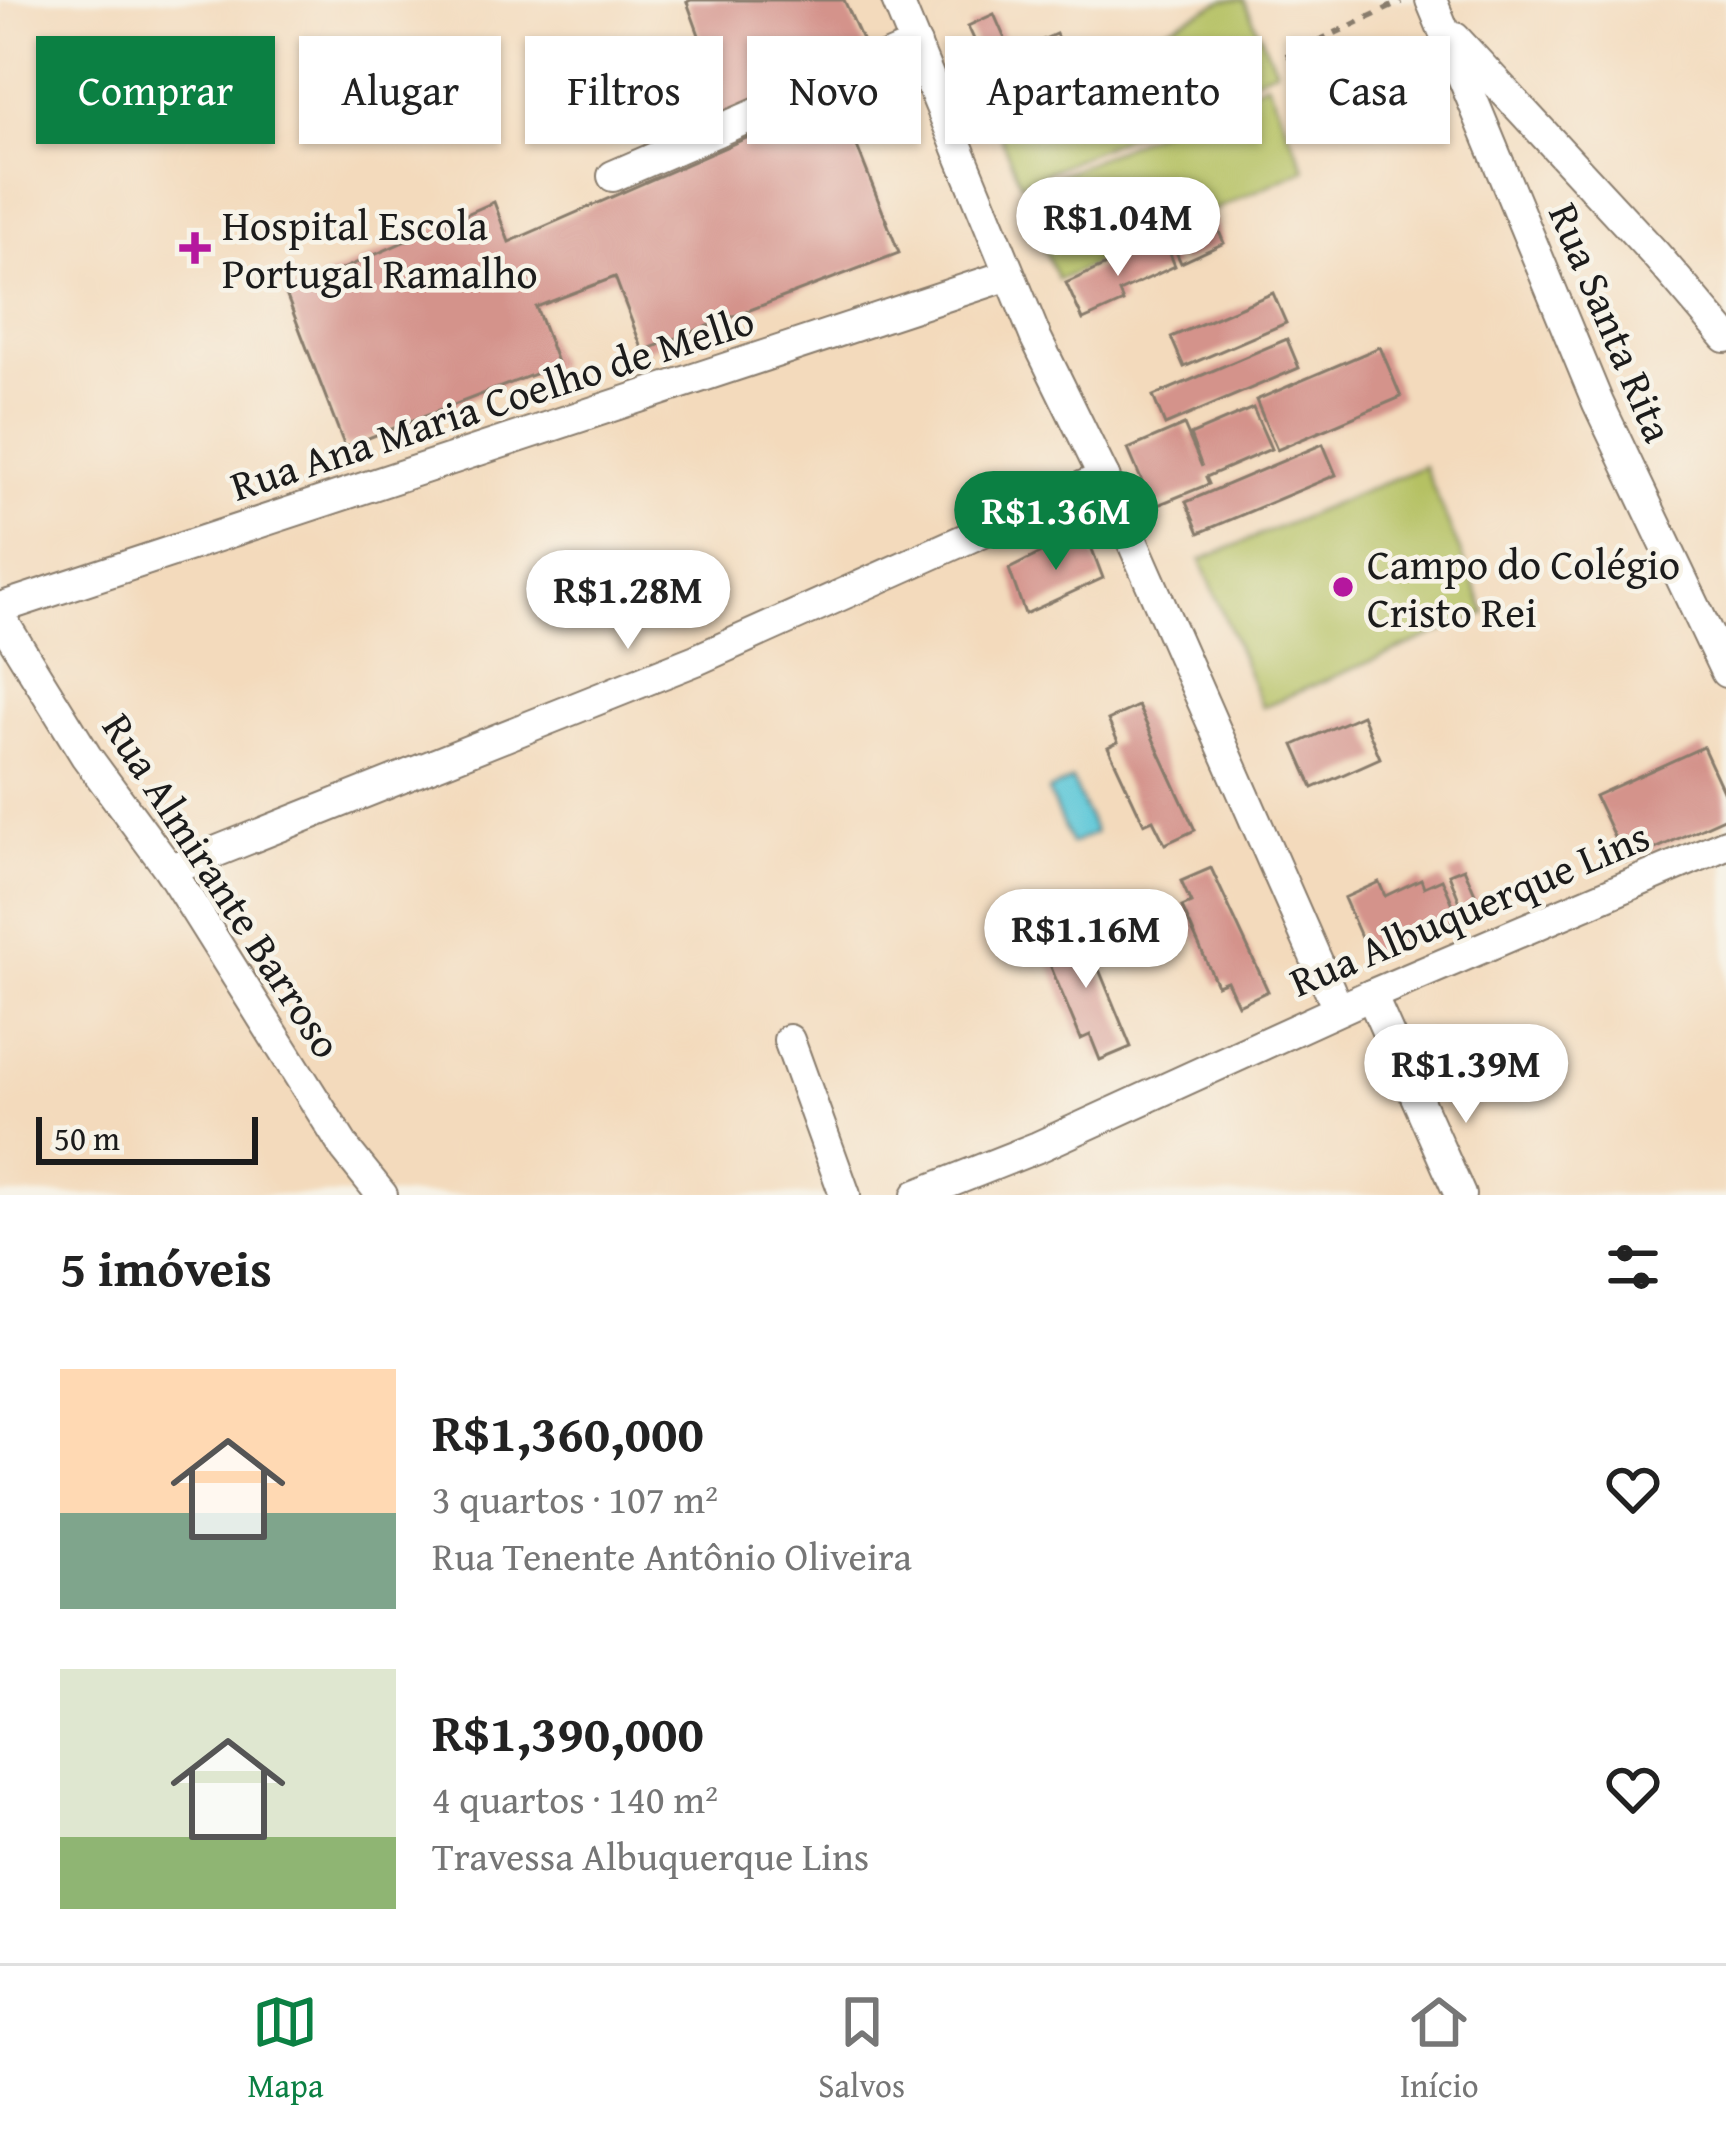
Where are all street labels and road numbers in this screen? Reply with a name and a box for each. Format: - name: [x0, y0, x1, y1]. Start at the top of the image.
- street label: Rua Santa Rita: [1534, 193, 1690, 451]
- street label: Rua Ana Maria Coelho de Mello: [222, 288, 762, 516]
- street label: Rua Almirante Barroso: [88, 700, 358, 1070]
- street label: Rua Albuquerque Lins: [1280, 805, 1658, 1011]

